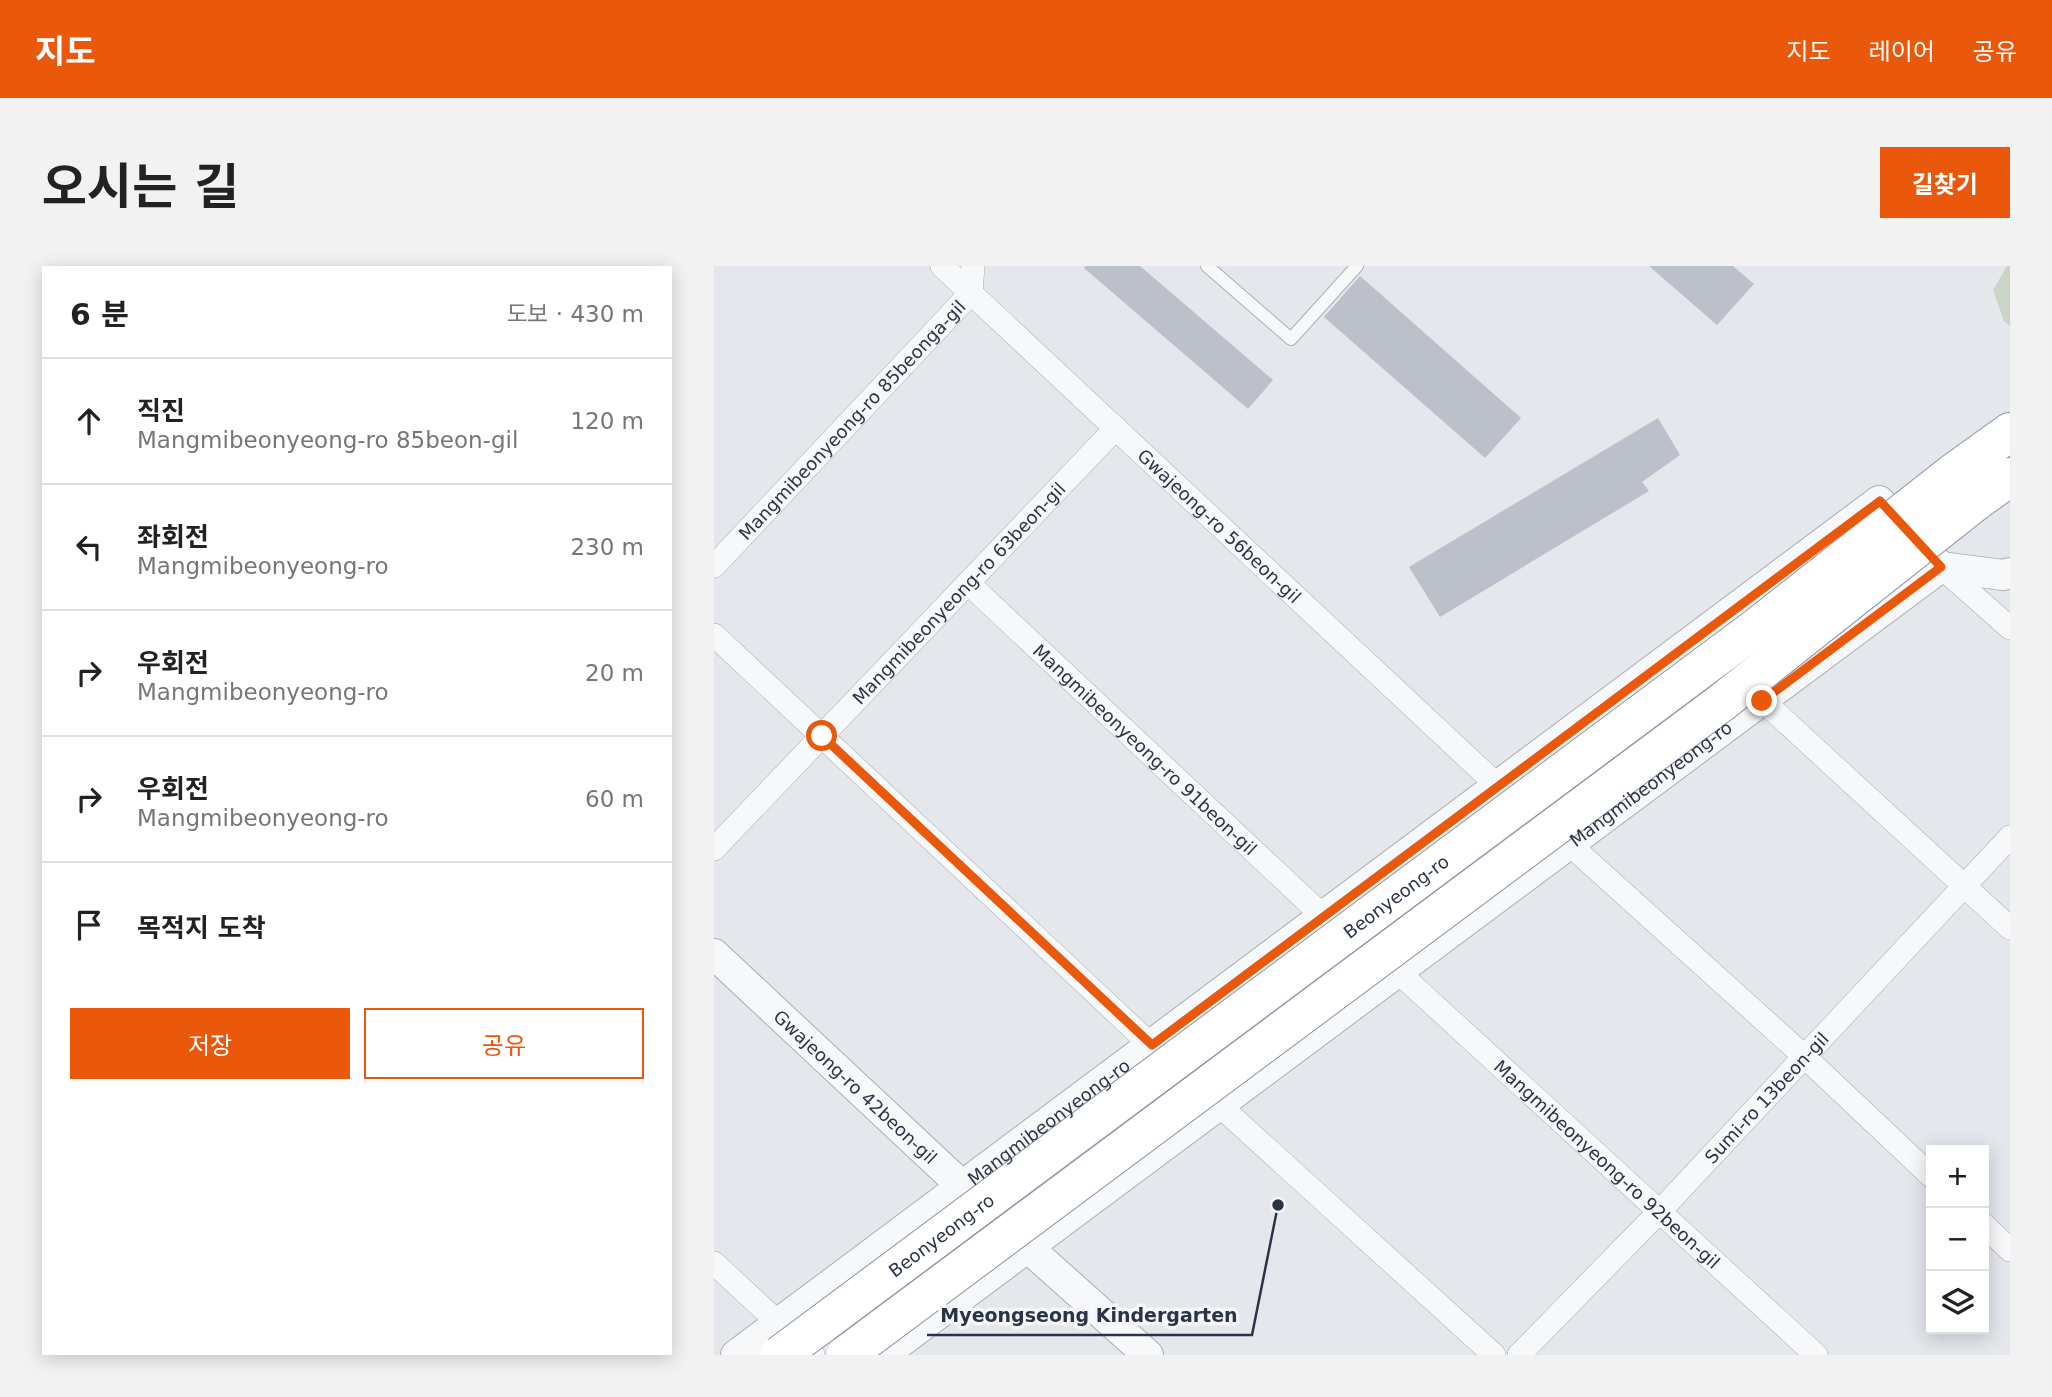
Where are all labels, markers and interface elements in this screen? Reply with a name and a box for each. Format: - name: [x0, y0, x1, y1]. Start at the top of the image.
- text: 지도: [35, 32, 96, 71]
- text: 지도: [1786, 38, 1831, 66]
- text: 레이어: [1869, 38, 1935, 66]
- text: 공유: [1973, 38, 2017, 66]
- button: 길찾기: [1880, 147, 2010, 218]
- text: 오시는 길: [42, 159, 239, 216]
- street label: Mangmibeonyeong-ro 85beonga-gil: [734, 296, 969, 544]
- text: 6 분: [70, 297, 129, 332]
- text: 도보 · 430 m: [506, 301, 644, 327]
- text: 직진: [137, 396, 185, 426]
- icon: ahead: [70, 402, 108, 440]
- text: 120 m: [570, 408, 644, 434]
- text: Mangmibeonyeong-ro 85beon-gil: [137, 427, 518, 453]
- street label: Gwajeong-ro 56beon-gil: [1134, 444, 1306, 607]
- street label: Mangmibeonyeong-ro 63beon-gil: [848, 478, 1069, 708]
- text: 좌회전: [137, 522, 209, 552]
- icon: left: [70, 528, 108, 566]
- text: 230 m: [570, 534, 644, 560]
- text: Mangmibeonyeong-ro: [137, 553, 389, 579]
- street label: Mangmibeonyeong-ro 91beon-gil: [1029, 639, 1261, 859]
- text: 우회전: [137, 648, 209, 678]
- icon: right: [70, 654, 108, 692]
- text: 20 m: [585, 660, 644, 686]
- text: Mangmibeonyeong-ro: [137, 679, 389, 705]
- route end: [1746, 685, 1777, 716]
- street label: Mangmibeonyeong-ro: [1565, 716, 1736, 851]
- route start: [806, 720, 837, 751]
- text: 우회전: [137, 774, 209, 804]
- icon: right: [70, 780, 108, 818]
- text: 60 m: [585, 786, 644, 812]
- text: Mangmibeonyeong-ro: [137, 805, 389, 831]
- street label: Beonyeong-ro: [1339, 850, 1453, 942]
- icon: arrive: [70, 906, 108, 944]
- text: 목적지 도착: [137, 913, 266, 943]
- street label: Gwajeong-ro 42beon-gil: [770, 1005, 942, 1168]
- button: 저장: [70, 1008, 350, 1079]
- button: 공유: [364, 1008, 644, 1079]
- street label: Sumi-ro 13beon-gil: [1700, 1028, 1832, 1167]
- street label: Mangmibeonyeong-ro: [963, 1054, 1134, 1189]
- street label: Mangmibeonyeong-ro 92beon-gil: [1490, 1055, 1725, 1272]
- map controls: [1926, 1145, 1989, 1334]
- button: +: [1926, 1145, 1989, 1208]
- street label: Beonyeong-ro: [884, 1189, 998, 1281]
- button: −: [1926, 1208, 1989, 1271]
- button: layers: [1926, 1271, 1989, 1334]
- callout: Myeongseong Kindergarten: [927, 1295, 1252, 1335]
- text: Myeongseong Kindergarten: [940, 1304, 1238, 1326]

